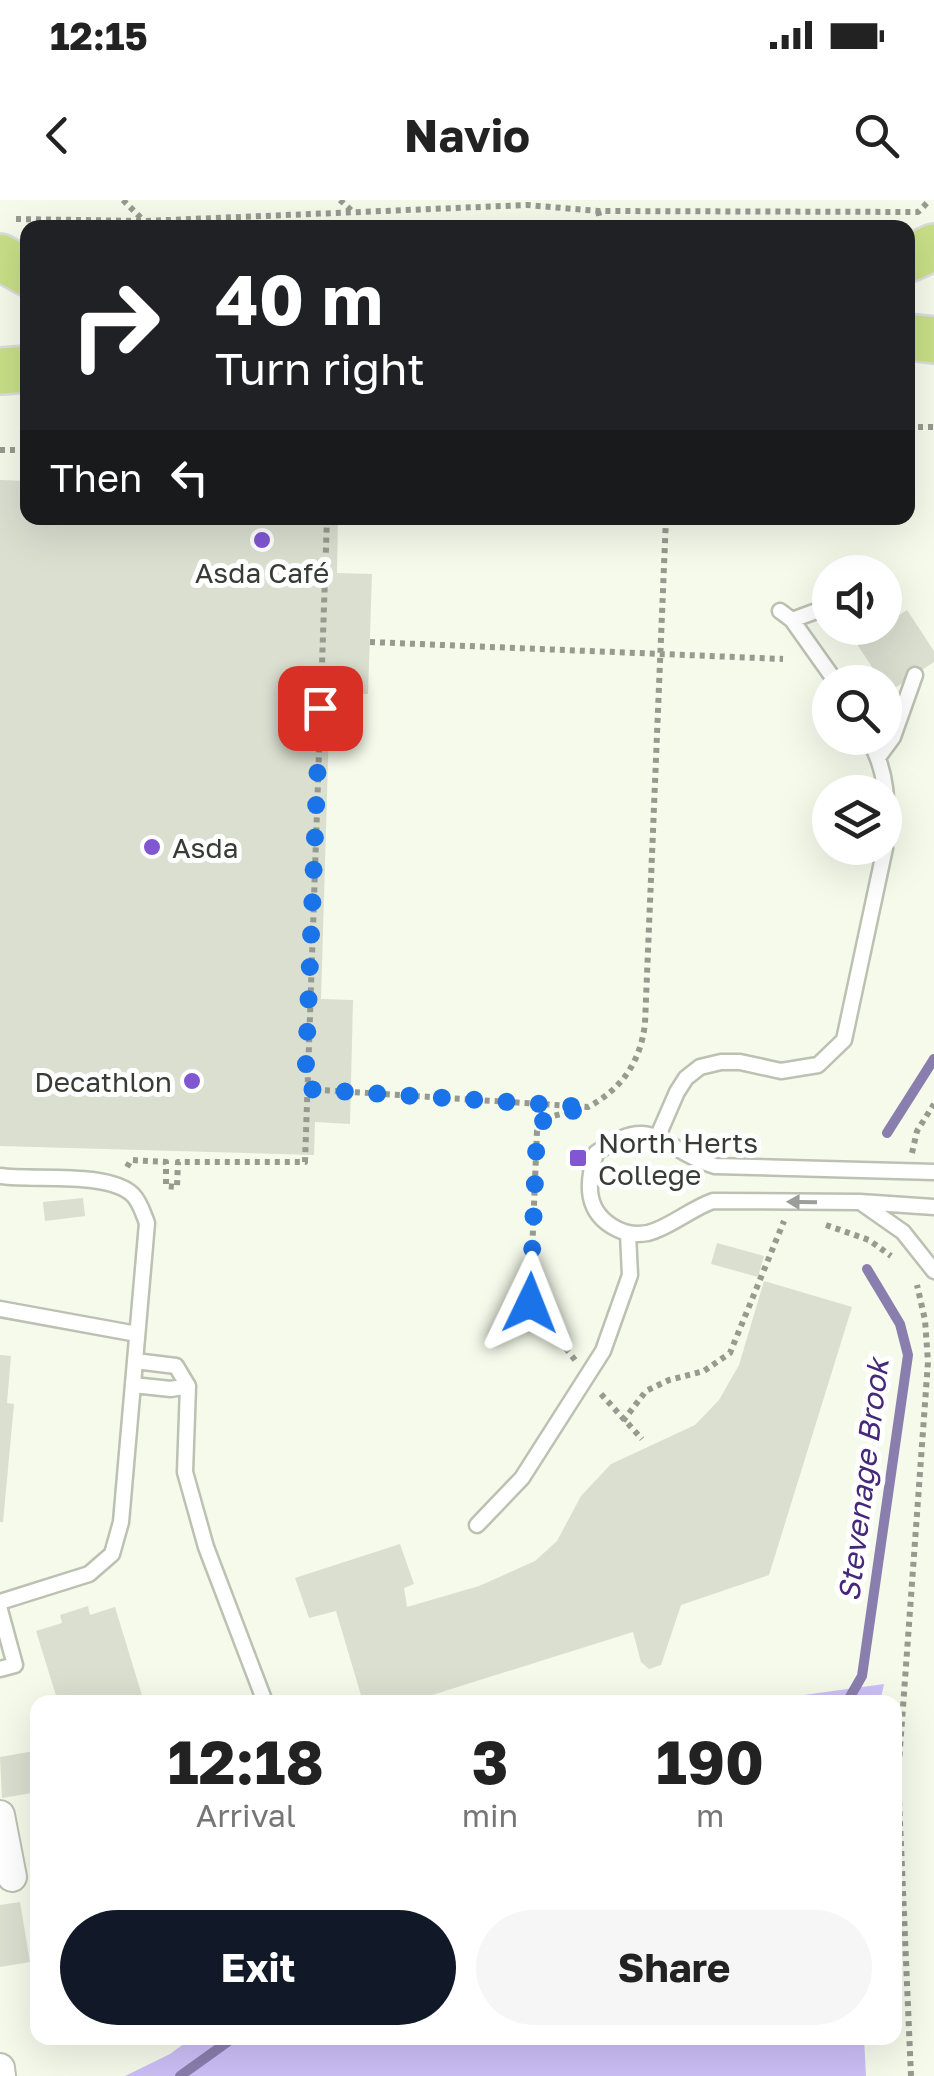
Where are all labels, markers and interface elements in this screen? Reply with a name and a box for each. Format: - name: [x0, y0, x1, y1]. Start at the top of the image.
- text: 12:15: [50, 13, 148, 58]
- icon: back: [30, 108, 85, 163]
- text: Navio: [404, 108, 530, 162]
- icon: search: [849, 108, 904, 163]
- text: 40 m: [215, 256, 383, 340]
- icon: right: [50, 260, 180, 390]
- text: Turn right: [215, 341, 425, 395]
- icon: left: [162, 450, 217, 505]
- text: Then: [50, 455, 142, 500]
- marker: Asda Café: [251, 529, 273, 551]
- map controls: [812, 555, 902, 865]
- button: sound: [812, 555, 902, 645]
- place label: Asda Café: [195, 556, 329, 589]
- button: search: [812, 665, 902, 755]
- pin: [278, 666, 363, 751]
- icon: arrive: [293, 681, 348, 736]
- button: layers: [812, 775, 902, 865]
- place label: Asda: [172, 831, 239, 864]
- marker: Asda: [141, 836, 163, 858]
- place label: Decathlon: [34, 1065, 172, 1098]
- marker: Decathlon: [181, 1070, 203, 1092]
- place label: North Herts College: [598, 1126, 758, 1191]
- marker: North Herts College: [567, 1147, 589, 1169]
- one-way arrow: [785, 1194, 817, 1210]
- position arrow: [478, 1251, 582, 1355]
- water label: Stevenage Brook: [830, 1354, 896, 1603]
- text: 12:18: [168, 1725, 324, 1797]
- text: 3: [472, 1725, 508, 1797]
- text: 190: [656, 1725, 764, 1797]
- text: Arrival: [196, 1796, 296, 1834]
- text: min: [462, 1796, 518, 1834]
- text: m: [696, 1796, 724, 1834]
- button: Exit: [60, 1910, 456, 2025]
- button: Share: [476, 1910, 872, 2025]

